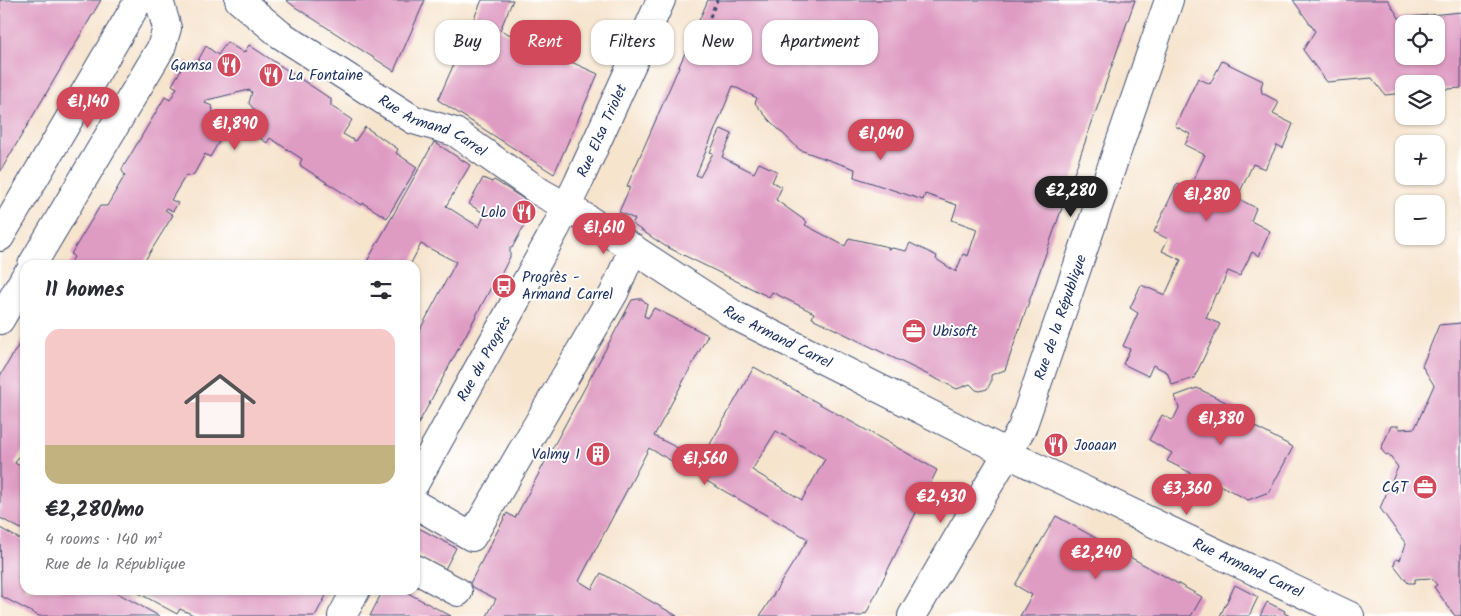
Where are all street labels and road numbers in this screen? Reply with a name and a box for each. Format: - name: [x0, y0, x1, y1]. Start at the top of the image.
- street label: Rue Elsa Triolet: [571, 80, 634, 182]
- street label: Rue Armand Carrel: [373, 89, 492, 164]
- street label: Rue de la République: [1028, 251, 1094, 384]
- street label: Rue Armand Carrel: [718, 300, 836, 376]
- street label: Rue du Progrès: [451, 312, 518, 406]
- street label: Rue Armand Carrel: [1188, 532, 1307, 605]

